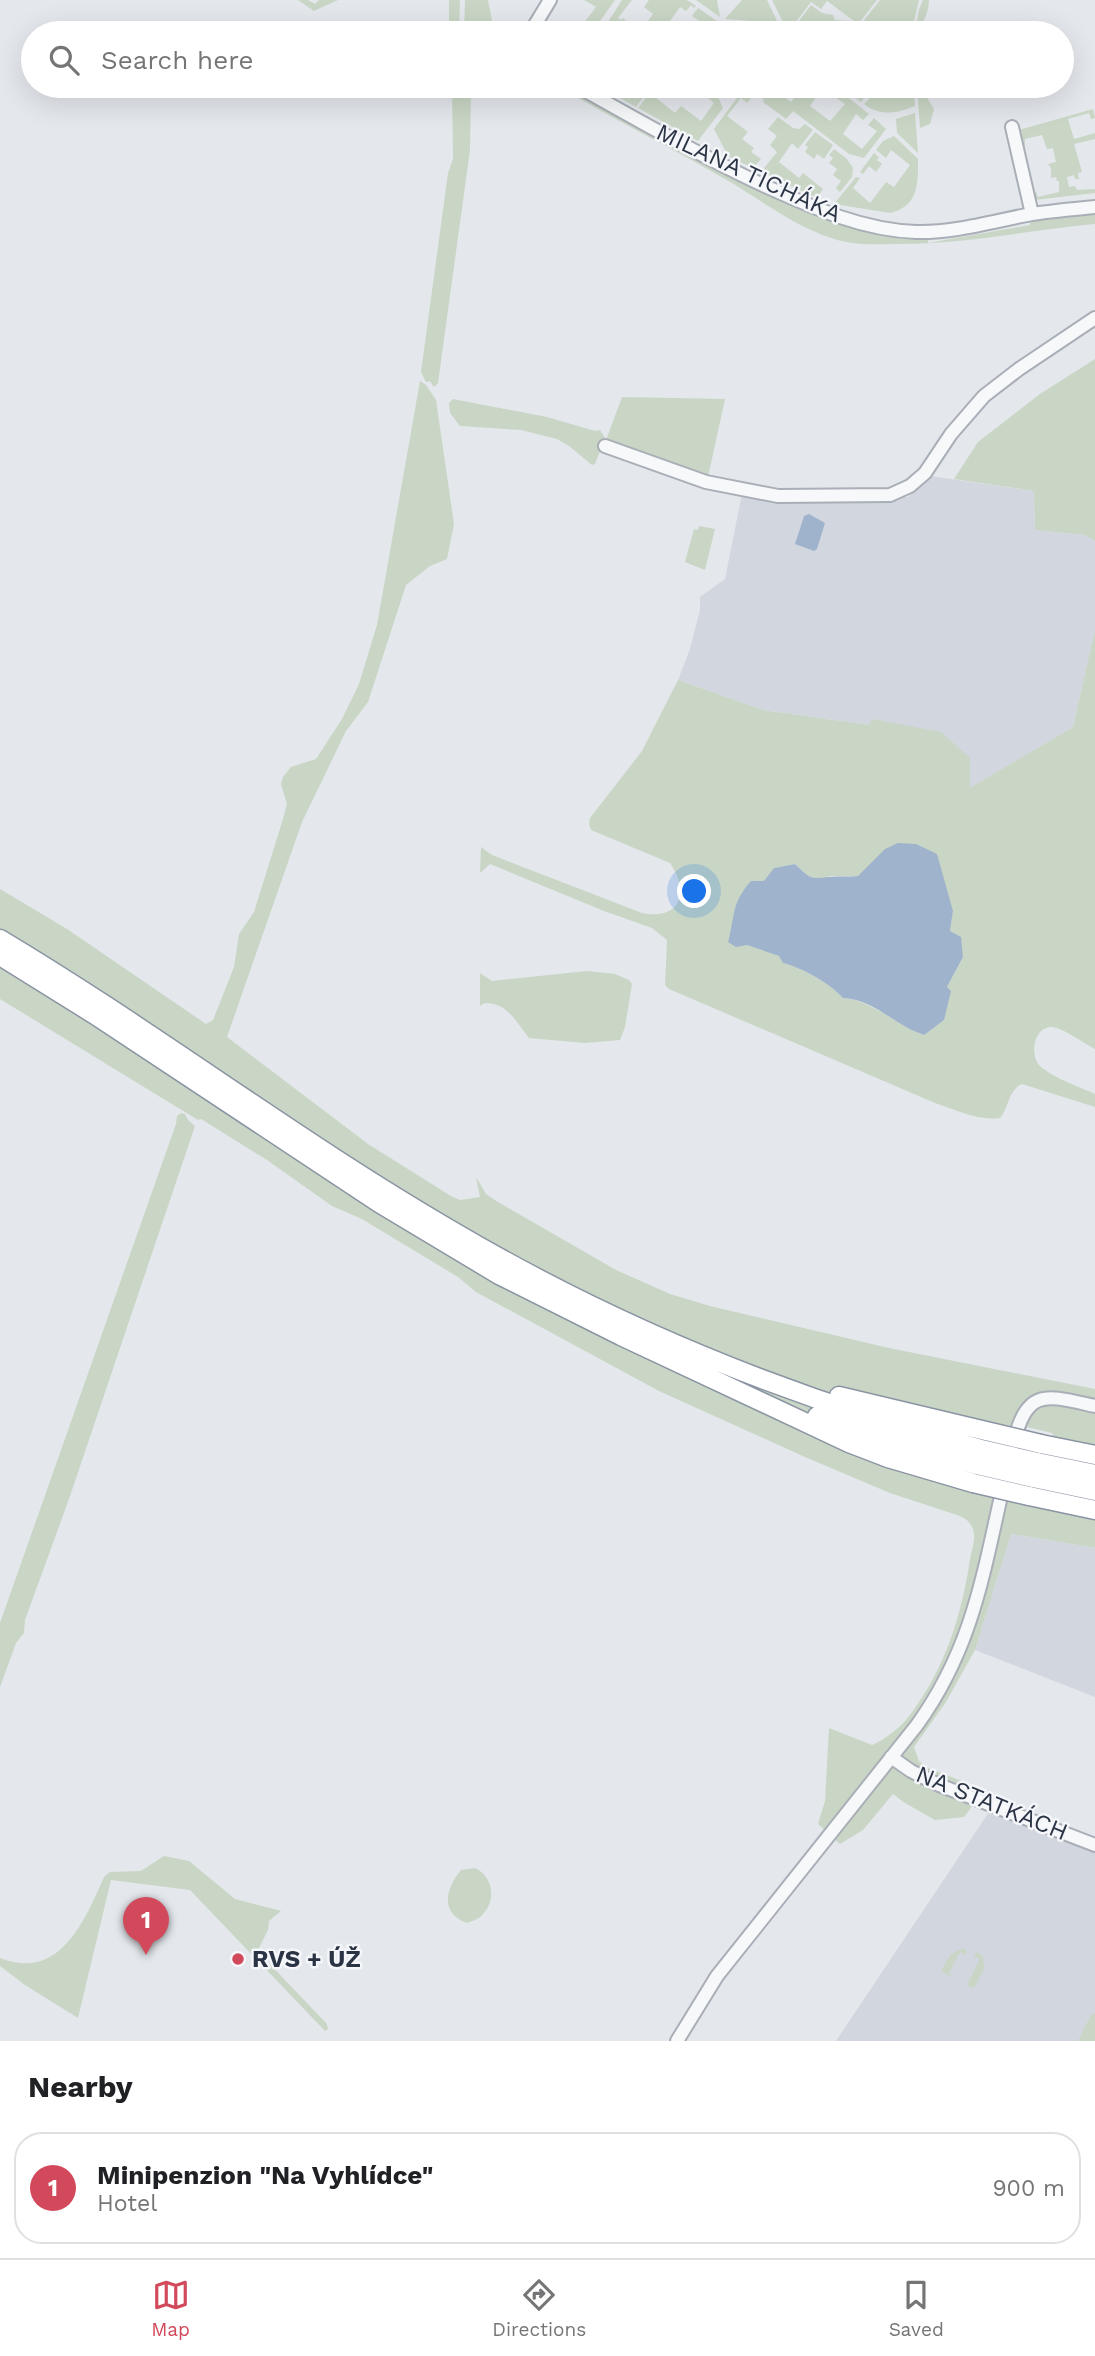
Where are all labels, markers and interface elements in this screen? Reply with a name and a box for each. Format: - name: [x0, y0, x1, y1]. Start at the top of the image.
- search box: [21, 21, 1074, 98]
- icon: search: [45, 41, 83, 79]
- text: Search here: [101, 45, 253, 75]
- street label: MILANA TICHÁKA: [652, 118, 846, 228]
- your location: [677, 874, 711, 908]
- street label: NA STATKÁCH: [912, 1760, 1072, 1846]
- pin: 1: [123, 1897, 169, 1955]
- place label: RVS + ÚŽ: [252, 1945, 361, 1973]
- marker: RVS + ÚŽ: [230, 1951, 246, 1967]
- text: Nearby: [28, 2069, 133, 2104]
- text: Minipenzion "Na Vyhlídce": [97, 2160, 433, 2190]
- text: 1: [48, 2175, 58, 2202]
- text: 900 m: [992, 2175, 1065, 2202]
- text: Hotel: [97, 2190, 157, 2217]
- tab: Map: [151, 2276, 190, 2341]
- tab: Directions: [492, 2276, 586, 2341]
- tab: Saved: [889, 2276, 944, 2341]

